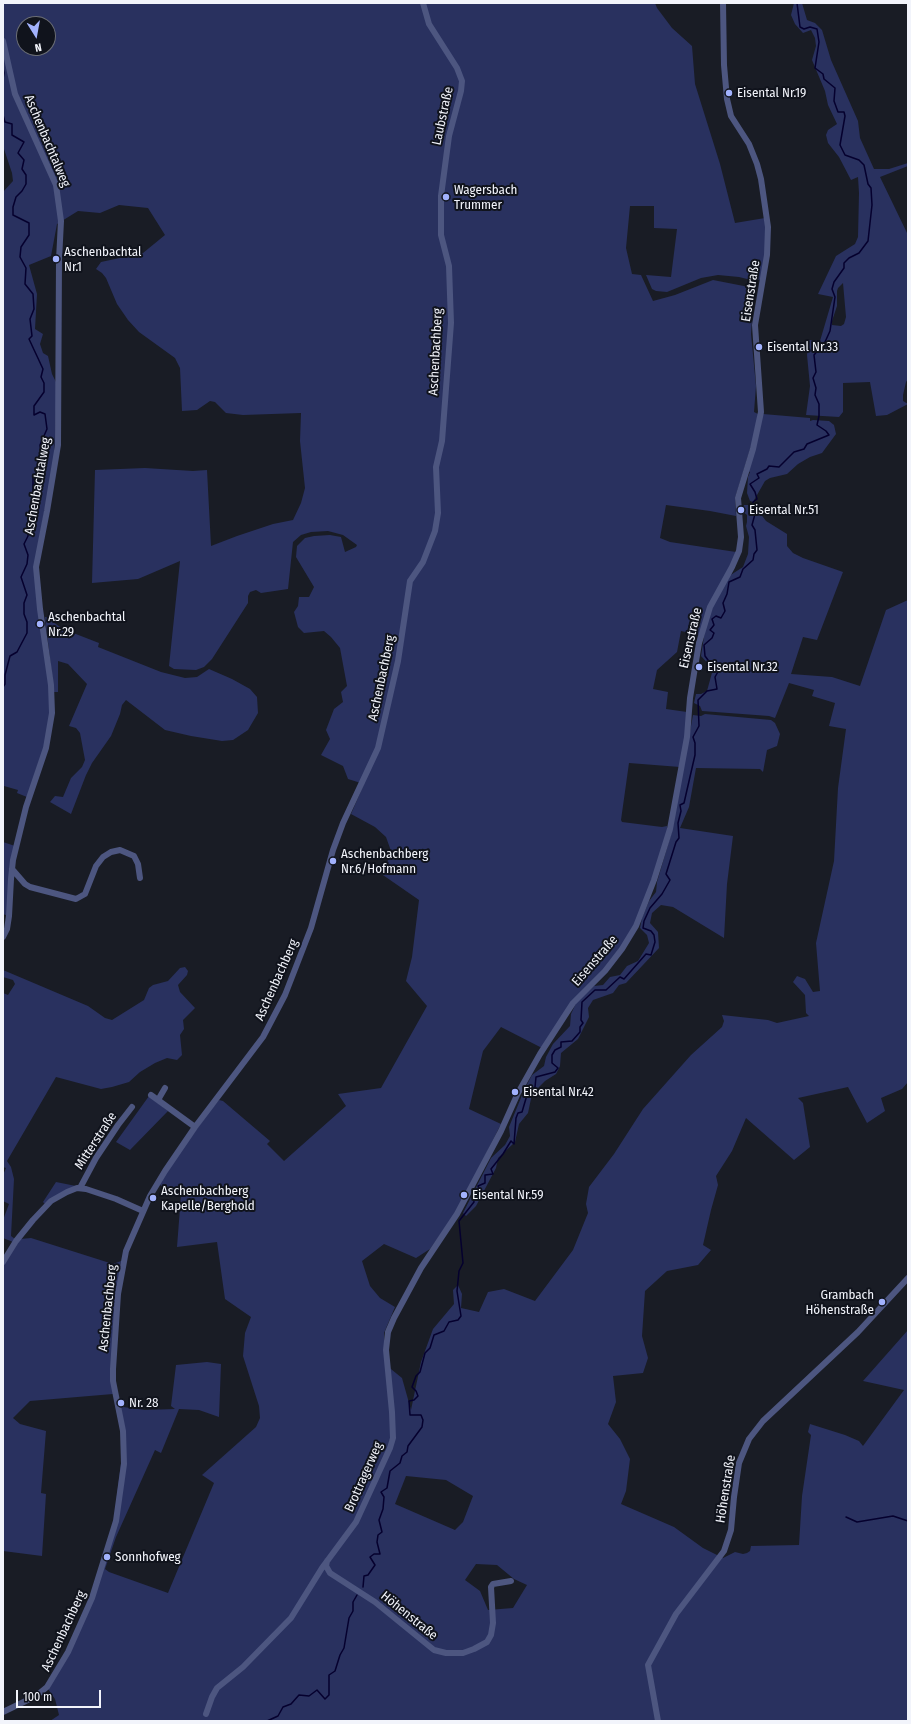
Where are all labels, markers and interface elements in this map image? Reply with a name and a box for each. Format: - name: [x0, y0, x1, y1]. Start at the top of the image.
- north arrow: [16, 16, 56, 56]
- text: N: [34, 40, 43, 54]
- street label: Laubstraße: [429, 85, 457, 147]
- place label: Eisental Nr.19: [737, 85, 806, 101]
- marker: Eisental Nr.19: [724, 88, 734, 98]
- street label: Aschenbachtalweg: [21, 93, 73, 189]
- place label: Wagersbach Trummer: [454, 182, 517, 213]
- marker: Wagersbach Trummer: [441, 192, 451, 202]
- place label: Aschenbachtal Nr.1: [64, 244, 141, 275]
- marker: Aschenbachtal Nr.1: [51, 254, 61, 264]
- street label: Eisenstraße: [738, 259, 764, 323]
- street label: Aschenbachberg: [426, 308, 446, 396]
- place label: Eisental Nr.33: [767, 339, 838, 355]
- marker: Eisental Nr.33: [754, 342, 764, 352]
- street label: Aschenbachtalweg: [22, 436, 54, 536]
- place label: Eisental Nr.51: [749, 502, 819, 518]
- marker: Eisental Nr.51: [736, 505, 746, 515]
- street label: Eisenstraße: [676, 606, 706, 670]
- place label: Aschenbachtal Nr.29: [48, 609, 125, 640]
- marker: Aschenbachtal Nr.29: [35, 619, 45, 629]
- street label: Aschenbachberg: [365, 634, 399, 722]
- place label: Eisental Nr.32: [707, 659, 778, 675]
- marker: Eisental Nr.32: [694, 662, 704, 672]
- place label: Aschenbachberg Nr.6/Hofmann: [341, 846, 428, 877]
- marker: Aschenbachberg Nr.6/Hofmann: [328, 856, 338, 866]
- street label: Eisenstraße: [569, 933, 621, 989]
- street label: Aschenbachberg: [252, 937, 302, 1023]
- place label: Eisental Nr.42: [523, 1084, 594, 1100]
- marker: Eisental Nr.42: [510, 1087, 520, 1097]
- street label: Mitterstraße: [72, 1109, 120, 1173]
- place label: Aschenbachberg Kapelle/Berghold: [161, 1183, 255, 1214]
- place label: Eisental Nr.59: [472, 1187, 543, 1203]
- marker: Eisental Nr.59: [459, 1190, 469, 1200]
- marker: Aschenbachberg Kapelle/Berghold: [148, 1193, 158, 1203]
- street label: Aschenbachberg: [96, 1264, 120, 1352]
- place label: Grambach Höhenstraße: [805, 1287, 874, 1318]
- marker: Grambach Höhenstraße: [877, 1297, 887, 1307]
- place label: Nr. 28: [129, 1395, 158, 1411]
- marker: Nr. 28: [116, 1398, 126, 1408]
- street label: Brottragerweg: [342, 1440, 386, 1514]
- street label: Höhenstraße: [713, 1454, 739, 1524]
- place label: Sonnhofweg: [115, 1549, 181, 1565]
- marker: Sonnhofweg: [102, 1552, 112, 1562]
- street label: Aschenbachberg: [38, 1588, 90, 1674]
- street label: Höhenstraße: [377, 1588, 441, 1644]
- scale bar: [18, 1682, 103, 1708]
- text: 100 m: [23, 1690, 52, 1704]

